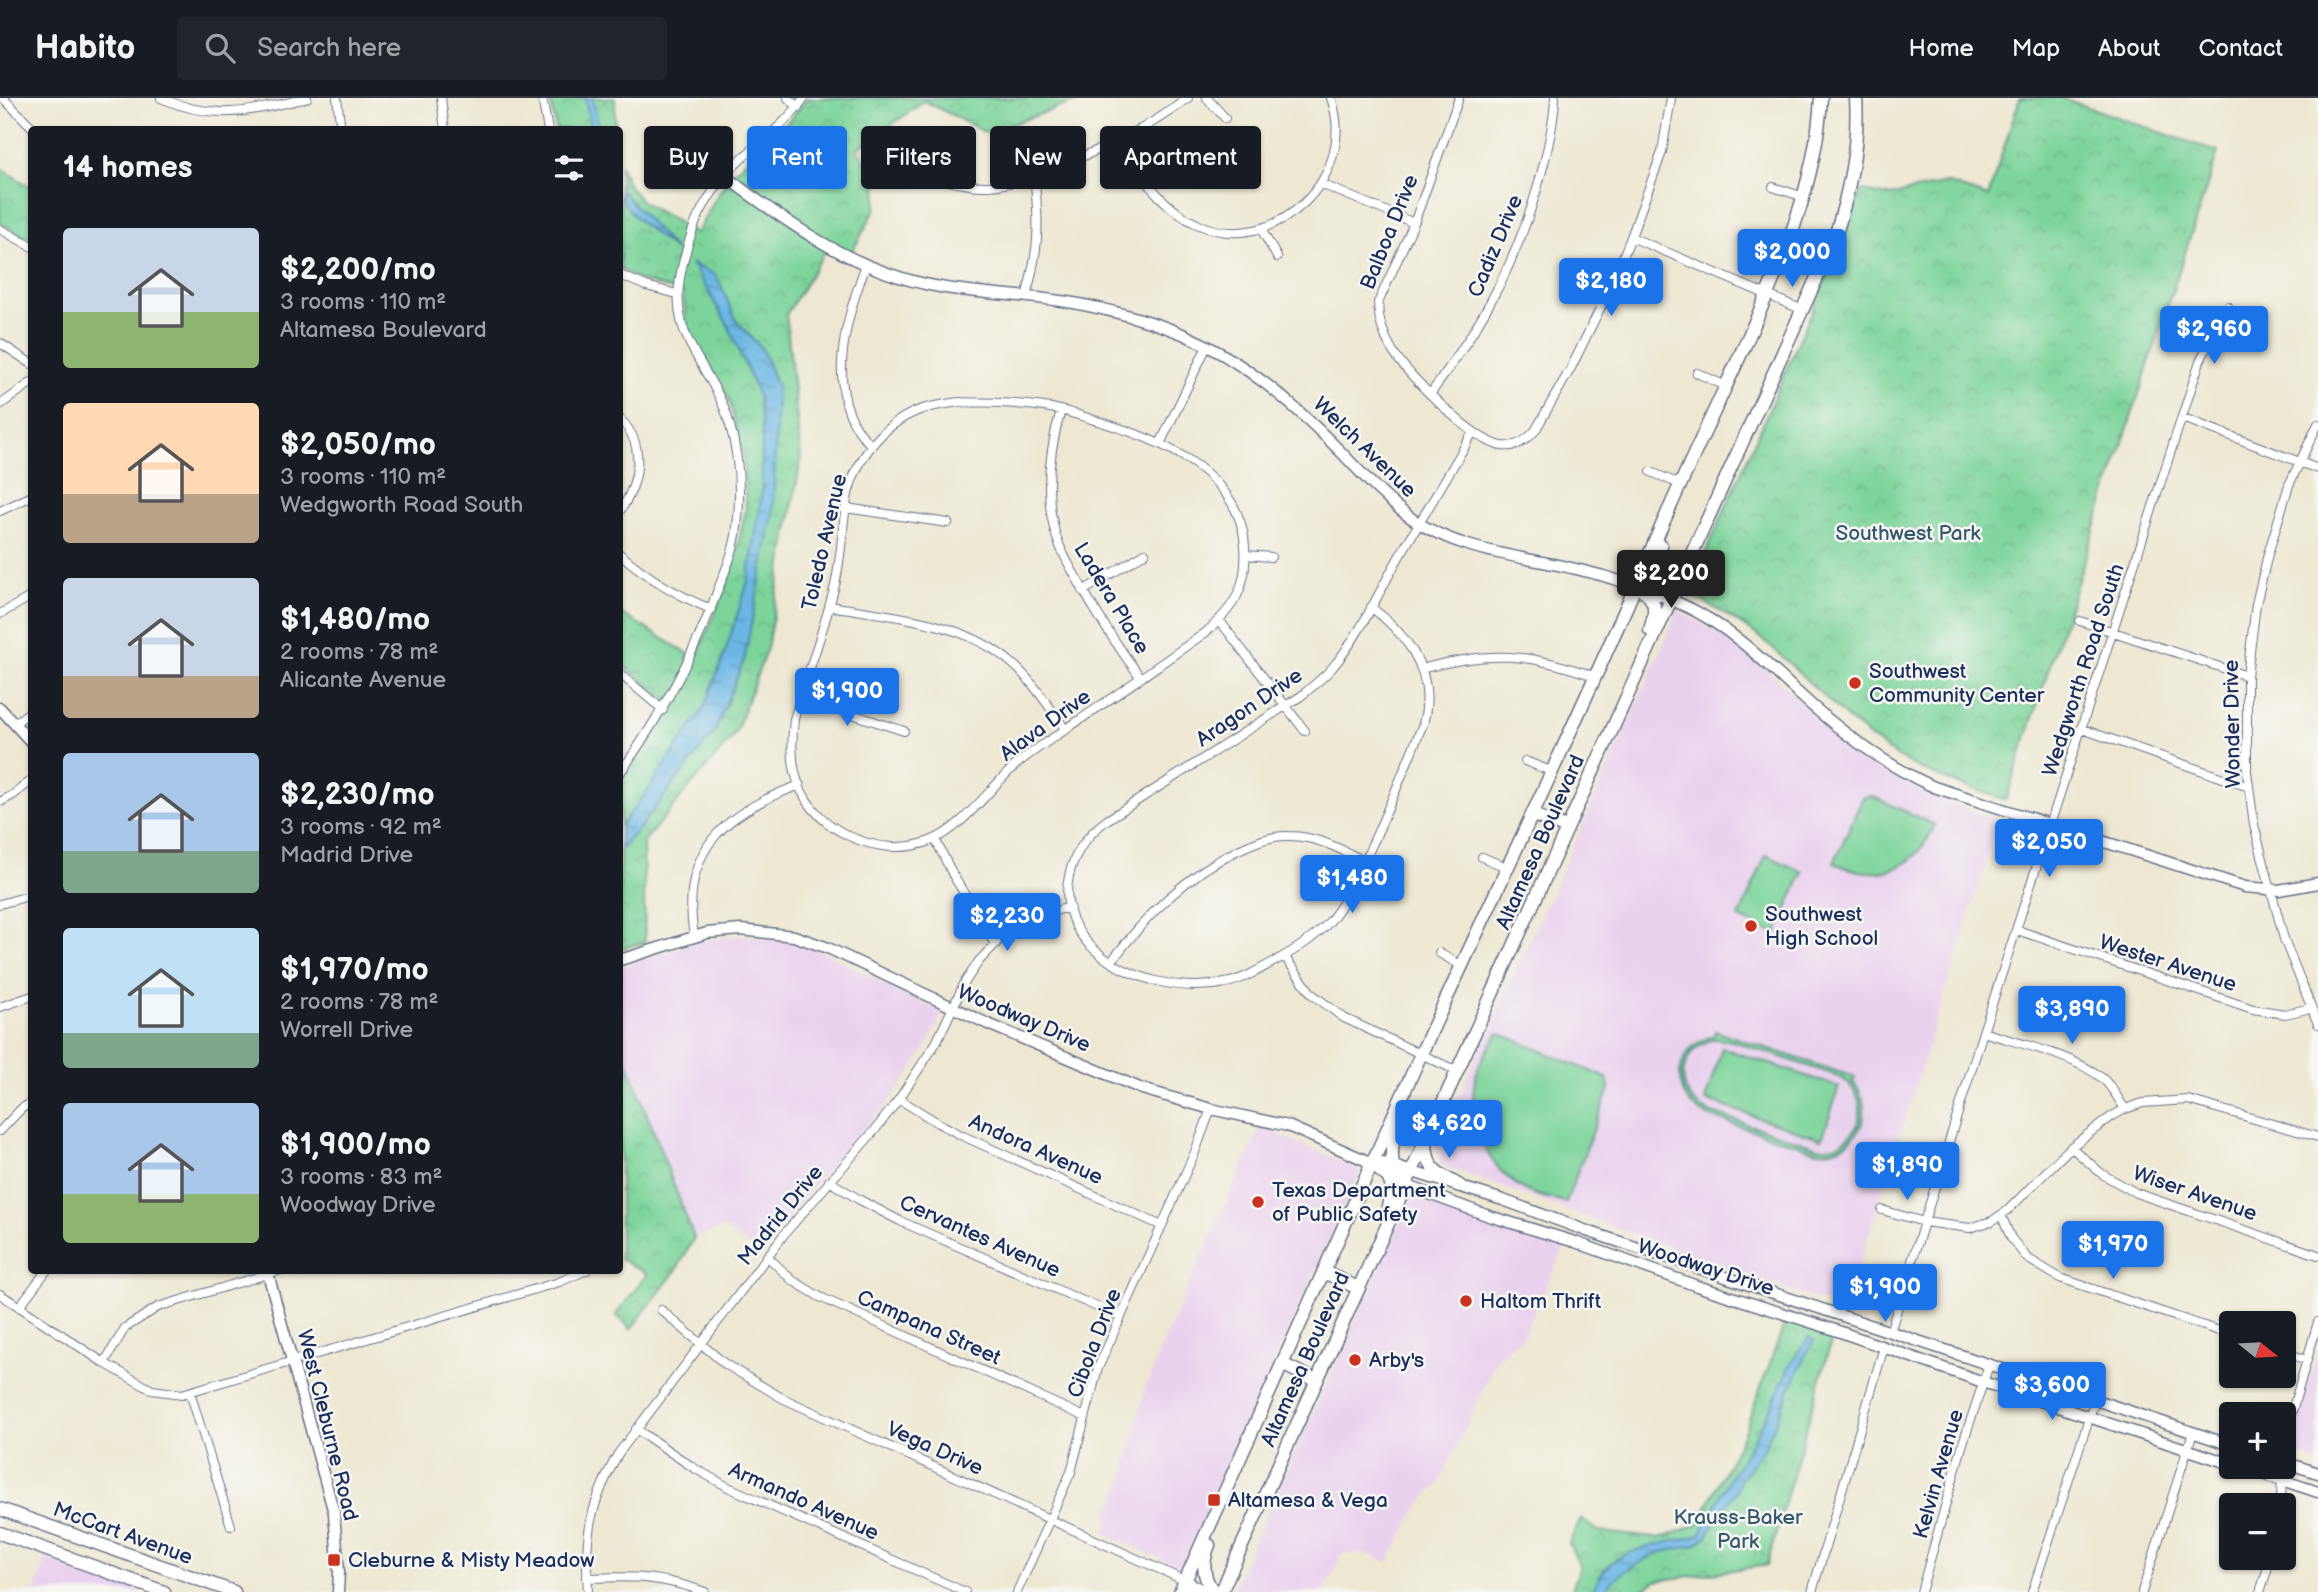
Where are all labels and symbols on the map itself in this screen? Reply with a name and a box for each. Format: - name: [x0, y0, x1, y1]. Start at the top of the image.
- street label: Balboa Drive: [1355, 171, 1424, 293]
- street label: Cadiz Drive: [1463, 191, 1528, 301]
- pin: $2,000: [1735, 230, 1849, 289]
- pin: $2,180: [1554, 258, 1668, 318]
- pin: $2,960: [2157, 306, 2271, 366]
- street label: Welch Avenue: [1308, 392, 1421, 503]
- street label: Toledo Avenue: [797, 471, 852, 613]
- park label: Southwest Park: [1835, 521, 1981, 546]
- street label: Ladera Place: [1068, 538, 1155, 659]
- pin: $2,200: [1614, 550, 1728, 610]
- street label: Wedgworth Road South: [2037, 561, 2130, 780]
- place label: Southwest Community Center: [1869, 659, 2045, 708]
- street label: Wonder Drive: [2219, 659, 2246, 789]
- street label: Aragon Drive: [1191, 663, 1307, 752]
- pin: $1,900: [790, 668, 904, 728]
- marker: Southwest Community Center: [1847, 675, 1863, 691]
- street label: Alava Drive: [995, 684, 1096, 767]
- street label: Altamesa Boulevard: [1491, 751, 1590, 933]
- pin: $2,050: [1992, 820, 2106, 879]
- pin: $1,480: [1295, 856, 1409, 915]
- pin: $2,230: [950, 894, 1064, 953]
- place label: Southwest High School: [1765, 902, 1878, 951]
- marker: Southwest High School: [1743, 918, 1759, 934]
- street label: Wester Avenue: [2096, 930, 2240, 997]
- street label: Woodway Drive: [954, 979, 1094, 1058]
- pin: $3,890: [2015, 986, 2129, 1046]
- pin: $4,620: [1392, 1100, 1506, 1160]
- street label: Andora Avenue: [965, 1109, 1107, 1190]
- pin: $1,890: [1850, 1142, 1964, 1202]
- street label: Madrid Drive: [732, 1160, 828, 1270]
- street label: Wiser Avenue: [2129, 1161, 2260, 1226]
- place label: Texas Department of Public Safety: [1272, 1178, 1446, 1227]
- street label: Cervantes Avenue: [896, 1190, 1064, 1283]
- marker: Texas Department of Public Safety: [1250, 1194, 1266, 1210]
- pin: $1,970: [2056, 1222, 2170, 1281]
- street label: Woodway Drive: [1634, 1234, 1777, 1301]
- pin: $1,900: [1828, 1264, 1942, 1324]
- street label: Altamesa Boulevard: [1256, 1268, 1355, 1450]
- street label: Campana Street: [853, 1285, 1005, 1371]
- street label: Cibola Drive: [1062, 1285, 1127, 1401]
- place label: Haltom Thrift: [1480, 1289, 1602, 1314]
- marker: Haltom Thrift: [1458, 1293, 1474, 1309]
- north arrow: [2219, 1311, 2296, 1388]
- street label: West Cleburne Road: [292, 1327, 363, 1523]
- place label: Arby's: [1369, 1348, 1424, 1373]
- marker: Arby's: [1347, 1352, 1363, 1368]
- pin: $3,600: [1995, 1362, 2109, 1422]
- street label: Kelvin Avenue: [1908, 1407, 1969, 1542]
- street label: Vega Drive: [883, 1416, 987, 1481]
- street label: Armando Avenue: [725, 1457, 883, 1546]
- place label: Altamesa & Vega: [1228, 1488, 1388, 1513]
- marker: Altamesa & Vega: [1206, 1492, 1222, 1508]
- street label: McCart Avenue: [50, 1497, 196, 1570]
- park label: Krauss-Baker Park: [1673, 1505, 1803, 1554]
- place label: Cleburne & Misty Meadow: [348, 1548, 594, 1573]
- marker: Cleburne & Misty Meadow: [326, 1552, 342, 1568]

